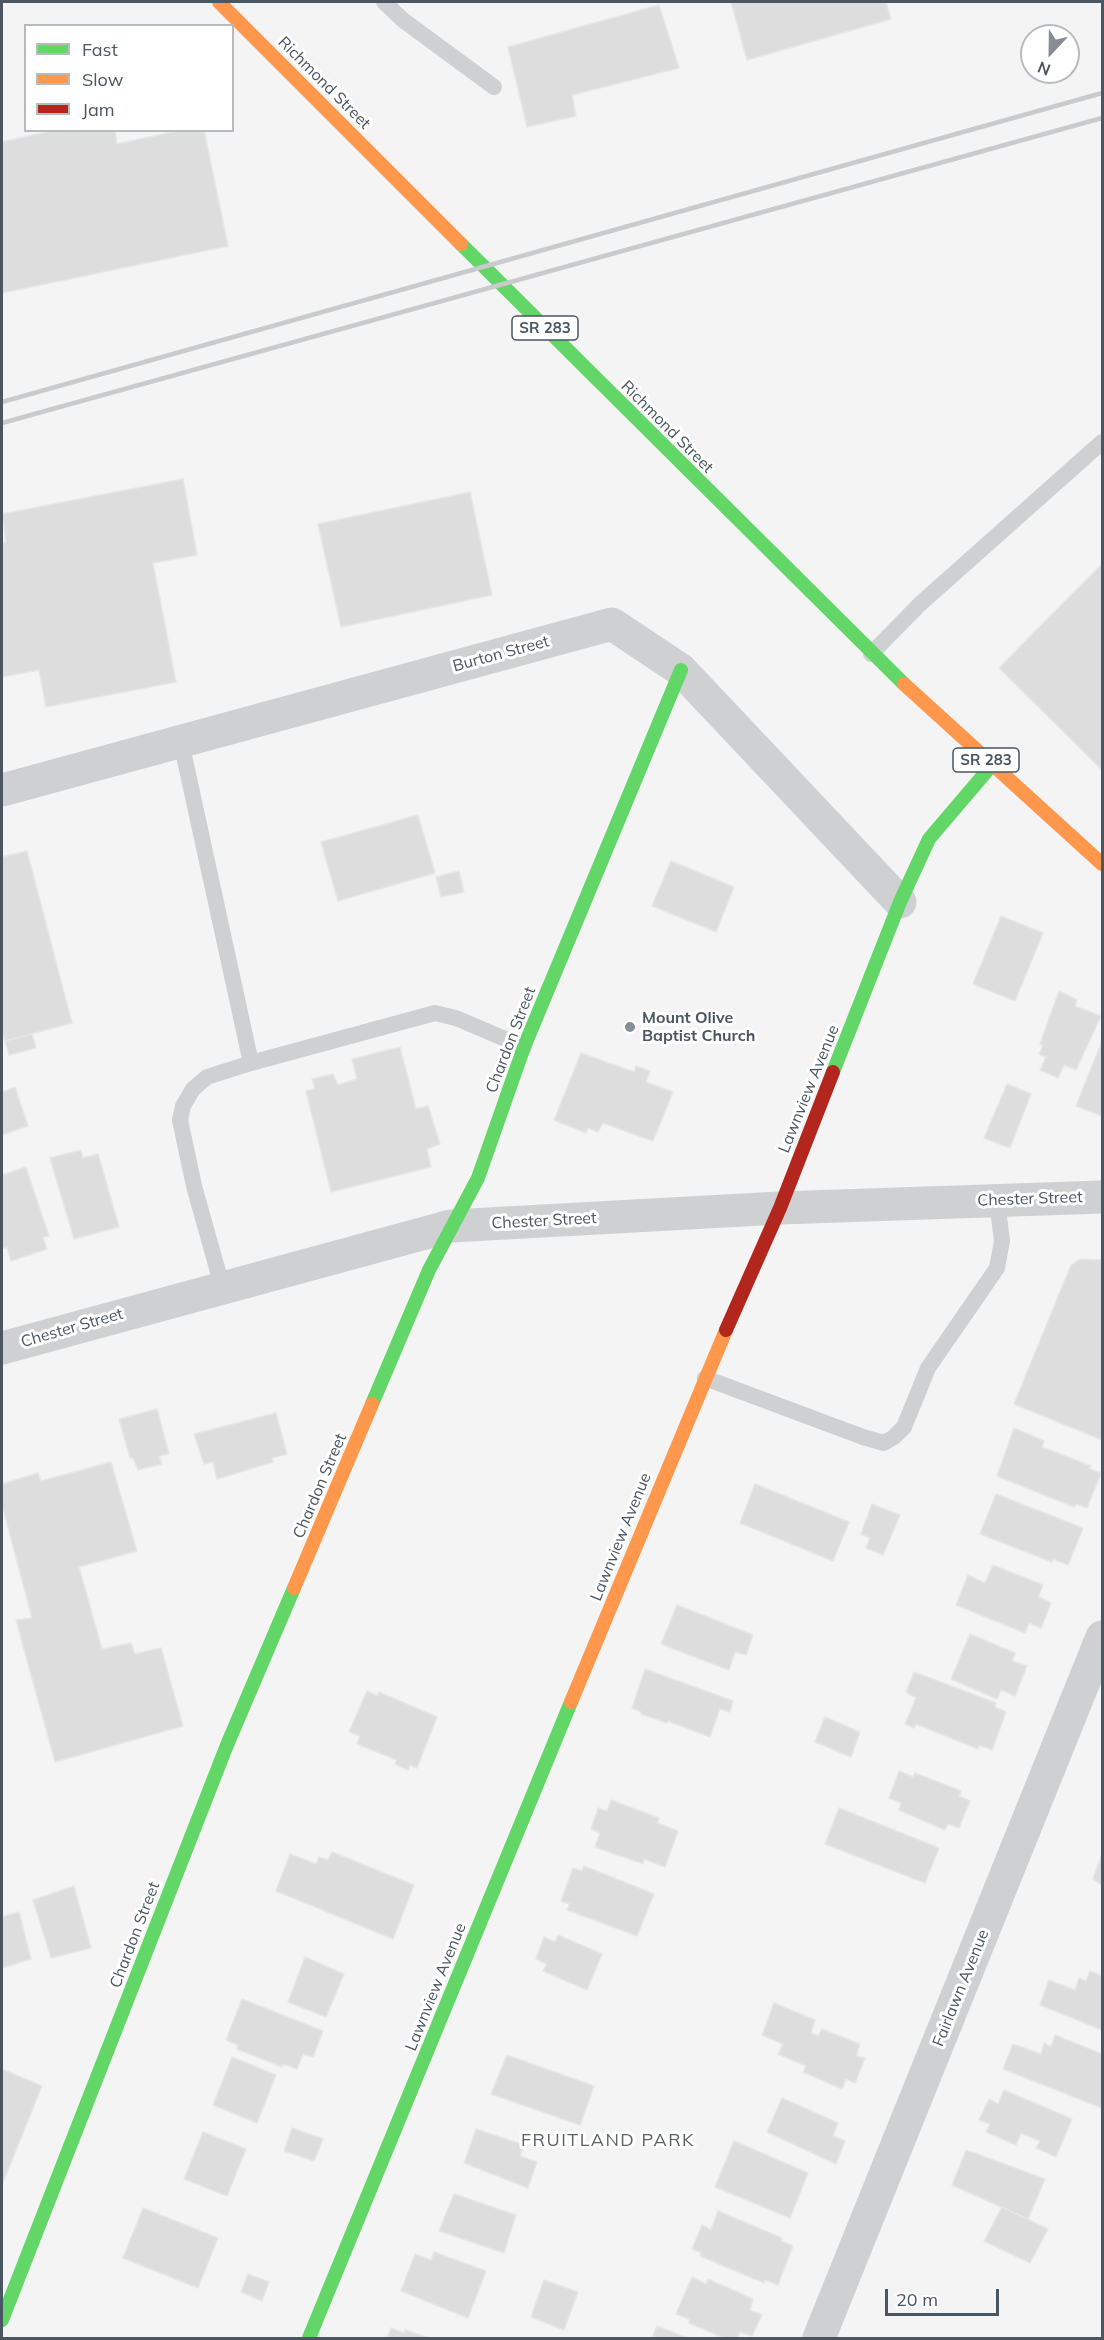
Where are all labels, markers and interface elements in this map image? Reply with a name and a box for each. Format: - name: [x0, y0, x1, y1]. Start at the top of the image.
- legend: [24, 24, 234, 132]
- north arrow: [1020, 24, 1080, 84]
- street label: Richmond Street: [274, 33, 374, 133]
- text: Fast: [82, 38, 118, 61]
- text: N: [1035, 57, 1053, 80]
- text: Slow: [82, 68, 123, 91]
- text: Jam: [82, 98, 115, 121]
- road number: SR 283: [512, 316, 578, 340]
- street label: Richmond Street: [617, 377, 717, 477]
- street label: Burton Street: [451, 632, 551, 676]
- road number: SR 283: [953, 748, 1019, 772]
- street label: Chardon Street: [482, 984, 540, 1096]
- place label: Mount Olive Baptist Church: [642, 1008, 755, 1046]
- marker: Mount Olive Baptist Church: [623, 1020, 637, 1034]
- street label: Lawnview Avenue: [775, 1022, 843, 1156]
- street label: Chester Street: [977, 1188, 1083, 1210]
- street label: Chester Street: [491, 1209, 597, 1233]
- street label: Chester Street: [19, 1304, 125, 1352]
- street label: Chardon Street: [289, 1431, 351, 1541]
- street label: Lawnview Avenue: [587, 1470, 655, 1604]
- street label: Chardon Street: [106, 1879, 164, 1991]
- street label: Lawnview Avenue: [402, 1920, 470, 2054]
- street label: Fairlawn Avenue: [929, 1927, 993, 2049]
- district label: FRUITLAND PARK: [521, 2130, 695, 2152]
- scale bar: [888, 2277, 1002, 2315]
- text: 20 m: [896, 2288, 938, 2311]

